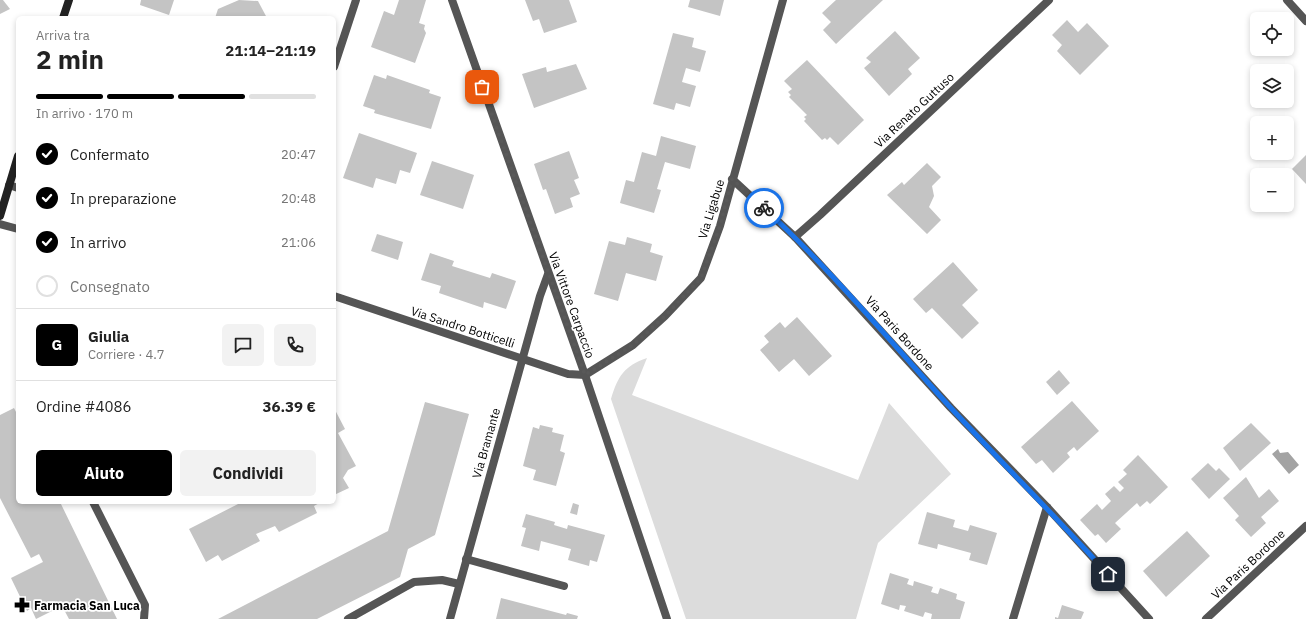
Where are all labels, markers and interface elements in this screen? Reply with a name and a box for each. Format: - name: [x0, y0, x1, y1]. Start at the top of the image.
- map controls: [1250, 12, 1294, 212]
- button: locate: [1250, 12, 1294, 56]
- text: Arriva tra: [36, 27, 90, 44]
- text: 21:14–21:19: [225, 41, 316, 60]
- text: 2 min: [36, 42, 104, 76]
- button: layers: [1250, 64, 1294, 108]
- street label: Via Renato Guttuso: [871, 69, 957, 151]
- pin: [465, 70, 499, 104]
- icon: bag: [471, 76, 493, 98]
- text: In arrivo · 170 m: [36, 105, 133, 122]
- button: +: [1250, 116, 1294, 160]
- icon: check: [36, 143, 58, 165]
- text: Confermato: [70, 145, 150, 164]
- text: 20:47: [281, 146, 316, 163]
- button: −: [1250, 168, 1294, 212]
- street label: Via Ligabue: [695, 177, 727, 241]
- icon: check: [36, 187, 58, 209]
- courier: [744, 188, 784, 228]
- text: In preparazione: [70, 189, 176, 208]
- text: 20:48: [281, 190, 316, 207]
- icon: bike: [753, 197, 775, 219]
- icon: check: [36, 231, 58, 253]
- text: In arrivo: [70, 233, 127, 252]
- text: 21:06: [281, 234, 316, 251]
- street label: Via Vittore Carpaccio: [546, 250, 598, 360]
- text: Consegnato: [70, 277, 150, 296]
- street label: Via Paris Bordone: [863, 293, 938, 374]
- street label: Via Sandro Botticelli: [409, 303, 517, 351]
- button: chat: [222, 324, 264, 366]
- button: phone: [274, 324, 316, 366]
- text: Giulia: [88, 327, 129, 346]
- text: G: [52, 335, 62, 354]
- text: Corriere · 4.7: [88, 346, 165, 363]
- text: Ordine #4086: [36, 397, 131, 416]
- text: 36.39 €: [262, 397, 316, 416]
- street label: Via Bramante: [469, 406, 503, 480]
- button: Aiuto: [36, 450, 172, 496]
- button: Condividi: [180, 450, 316, 496]
- street label: Via Paris Bordone: [1208, 526, 1288, 602]
- pin: [1091, 557, 1125, 591]
- icon: home: [1097, 563, 1119, 585]
- pharmacy icon: Farmacia San Luca: [13, 596, 31, 614]
- place label: Farmacia San Luca: [34, 598, 140, 613]

